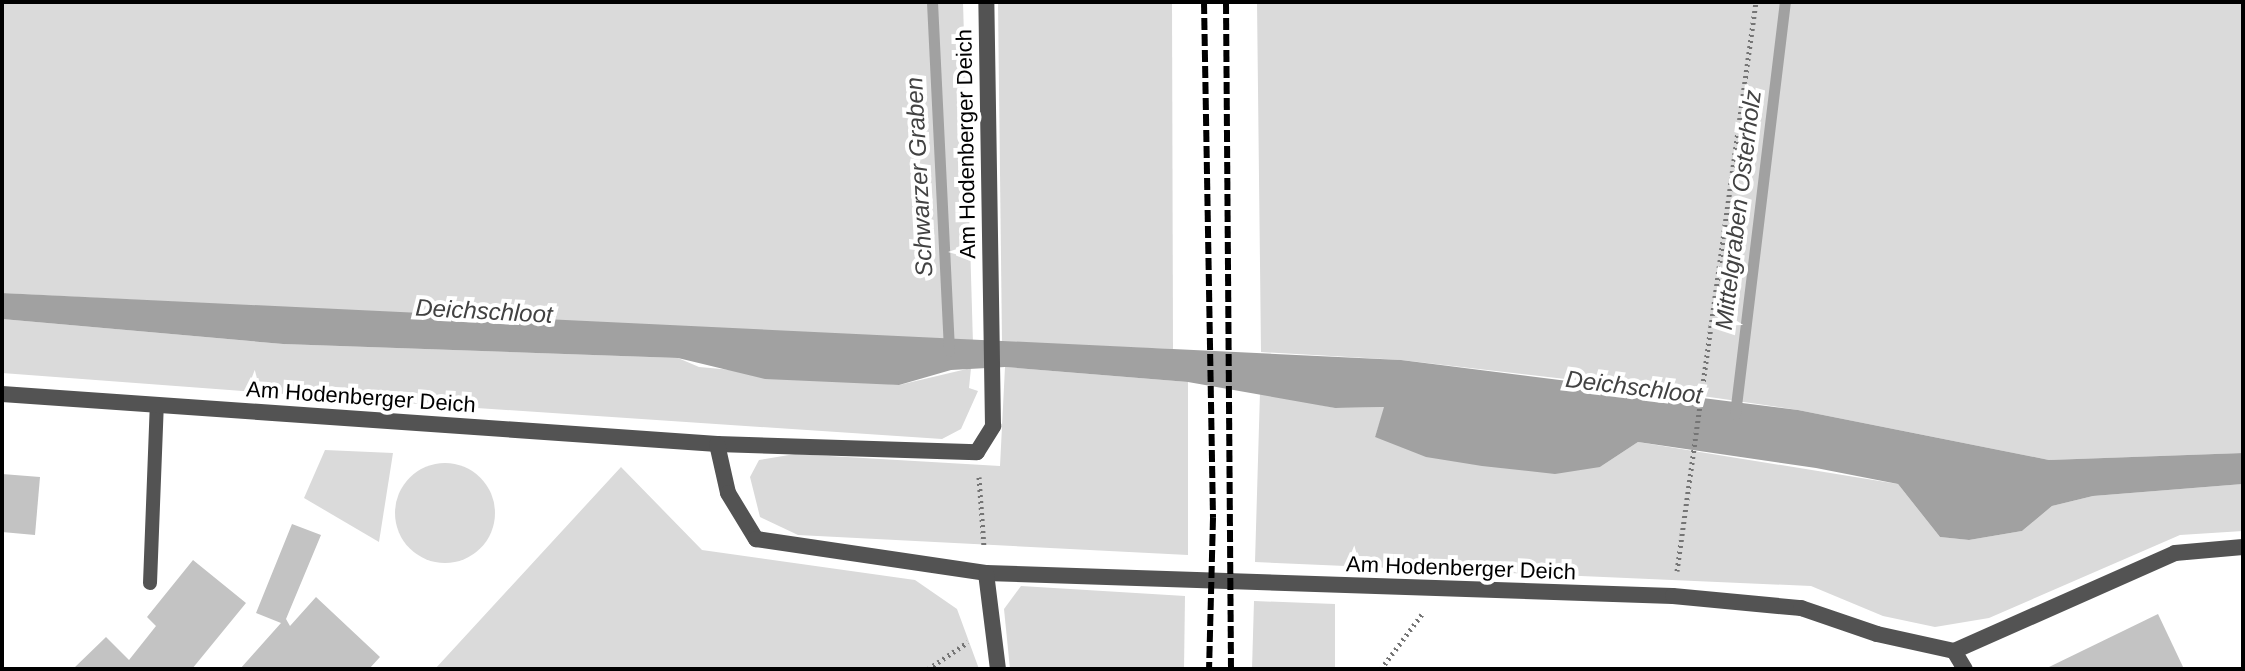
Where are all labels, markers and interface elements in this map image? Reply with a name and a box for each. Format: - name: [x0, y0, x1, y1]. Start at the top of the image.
- street label: Am Hodenberger Deich: [951, 29, 981, 259]
- water label: Schwarzer Graben: [899, 76, 939, 278]
- water label: Mittelgraben Osterholz: [1709, 88, 1767, 332]
- water label: Deichschloot: [415, 293, 553, 329]
- water label: Deichschloot: [1564, 364, 1704, 410]
- street label: Am Hodenberger Deich: [245, 376, 477, 418]
- street label: Am Hodenberger Deich: [1346, 551, 1576, 585]

